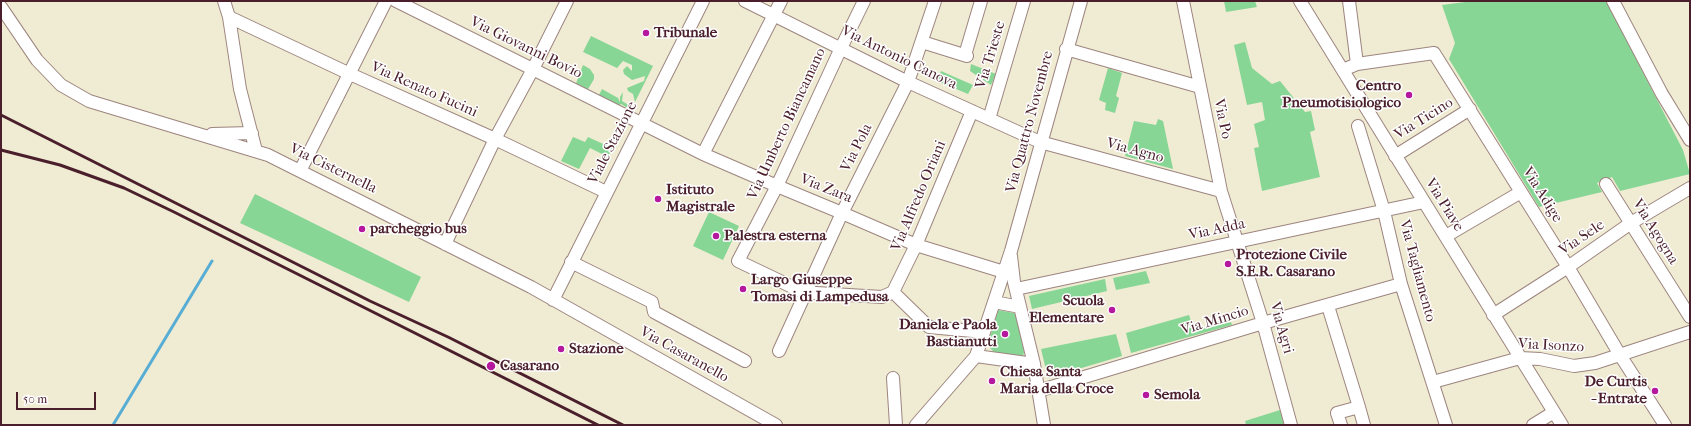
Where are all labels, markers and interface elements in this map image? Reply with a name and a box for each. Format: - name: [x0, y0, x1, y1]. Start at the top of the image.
- street label: Via Giovanni Bovio: [467, 13, 585, 83]
- street label: Via Trieste: [972, 19, 1010, 91]
- street label: Via Antonio Canova: [838, 22, 960, 94]
- place label: Tribunale: [654, 24, 717, 42]
- marker: Tribunale: [641, 28, 651, 38]
- street label: Via Umberto Biancamano: [744, 45, 830, 203]
- street label: Via Quattro Novembre: [1002, 49, 1058, 195]
- street label: Via Renato Fucini: [368, 58, 480, 122]
- place label: Centro Pneumotisiologico: [1282, 77, 1401, 112]
- marker: Centro Pneumotisiologico: [1404, 90, 1414, 100]
- street label: Via Ticino: [1391, 94, 1457, 144]
- street label: Via Po: [1209, 97, 1235, 141]
- street label: Viale Stazione: [584, 99, 642, 187]
- street label: Via Pola: [837, 121, 877, 175]
- street label: Via Agno: [1104, 135, 1166, 167]
- street label: Via Alfredo Oriani: [888, 138, 950, 254]
- street label: Via Cisternella: [287, 140, 379, 198]
- street label: Via Adige: [1518, 164, 1566, 226]
- street label: Via Zara: [797, 170, 855, 208]
- street label: Via Piave: [1421, 175, 1467, 235]
- place label: Istituto Magistrale: [666, 181, 735, 216]
- marker: Istituto Magistrale: [653, 194, 663, 204]
- street label: Via Agogna: [1628, 196, 1682, 268]
- street label: Via Adda: [1187, 215, 1247, 245]
- street label: Via Sele: [1556, 216, 1608, 260]
- street label: Via Tagliamento: [1395, 218, 1439, 324]
- place label: parcheggio bus: [370, 220, 467, 238]
- marker: parcheggio bus: [357, 224, 367, 234]
- place label: Palestra esterna: [724, 227, 826, 245]
- marker: Palestra esterna: [711, 231, 721, 241]
- place label: Protezione Civile S.E.R. Casarano: [1236, 246, 1347, 281]
- marker: Protezione Civile S.E.R. Casarano: [1223, 259, 1233, 269]
- place label: Largo Giuseppe Tomasi di Lampedusa: [751, 271, 889, 306]
- marker: Largo Giuseppe Tomasi di Lampedusa: [738, 284, 748, 294]
- place label: Scuola Elementare: [1029, 292, 1104, 327]
- street label: Via Agri: [1265, 300, 1297, 356]
- street label: Via Mincio: [1179, 302, 1251, 340]
- marker: Scuola Elementare: [1107, 305, 1117, 315]
- place label: Daniela e Paola Bastianutti: [899, 316, 997, 351]
- street label: Via Casaranello: [636, 323, 732, 387]
- marker: Daniela e Paola Bastianutti: [1000, 329, 1010, 339]
- street label: Via Isonzo: [1517, 335, 1585, 357]
- place label: Stazione: [569, 340, 624, 358]
- marker: Stazione: [556, 344, 566, 354]
- place label: Casarano: [500, 357, 559, 375]
- marker: Casarano: [485, 360, 497, 372]
- place label: Chiesa Santa Maria della Croce: [1000, 363, 1114, 398]
- place label: De Curtis - Entrate: [1585, 373, 1647, 408]
- marker: Chiesa Santa Maria della Croce: [987, 376, 997, 386]
- scale bar: [18, 384, 98, 410]
- place label: Semola: [1154, 386, 1200, 404]
- marker: De Curtis - Entrate: [1650, 386, 1660, 396]
- marker: Semola: [1141, 390, 1151, 400]
- text: 50 m: [23, 392, 47, 406]

